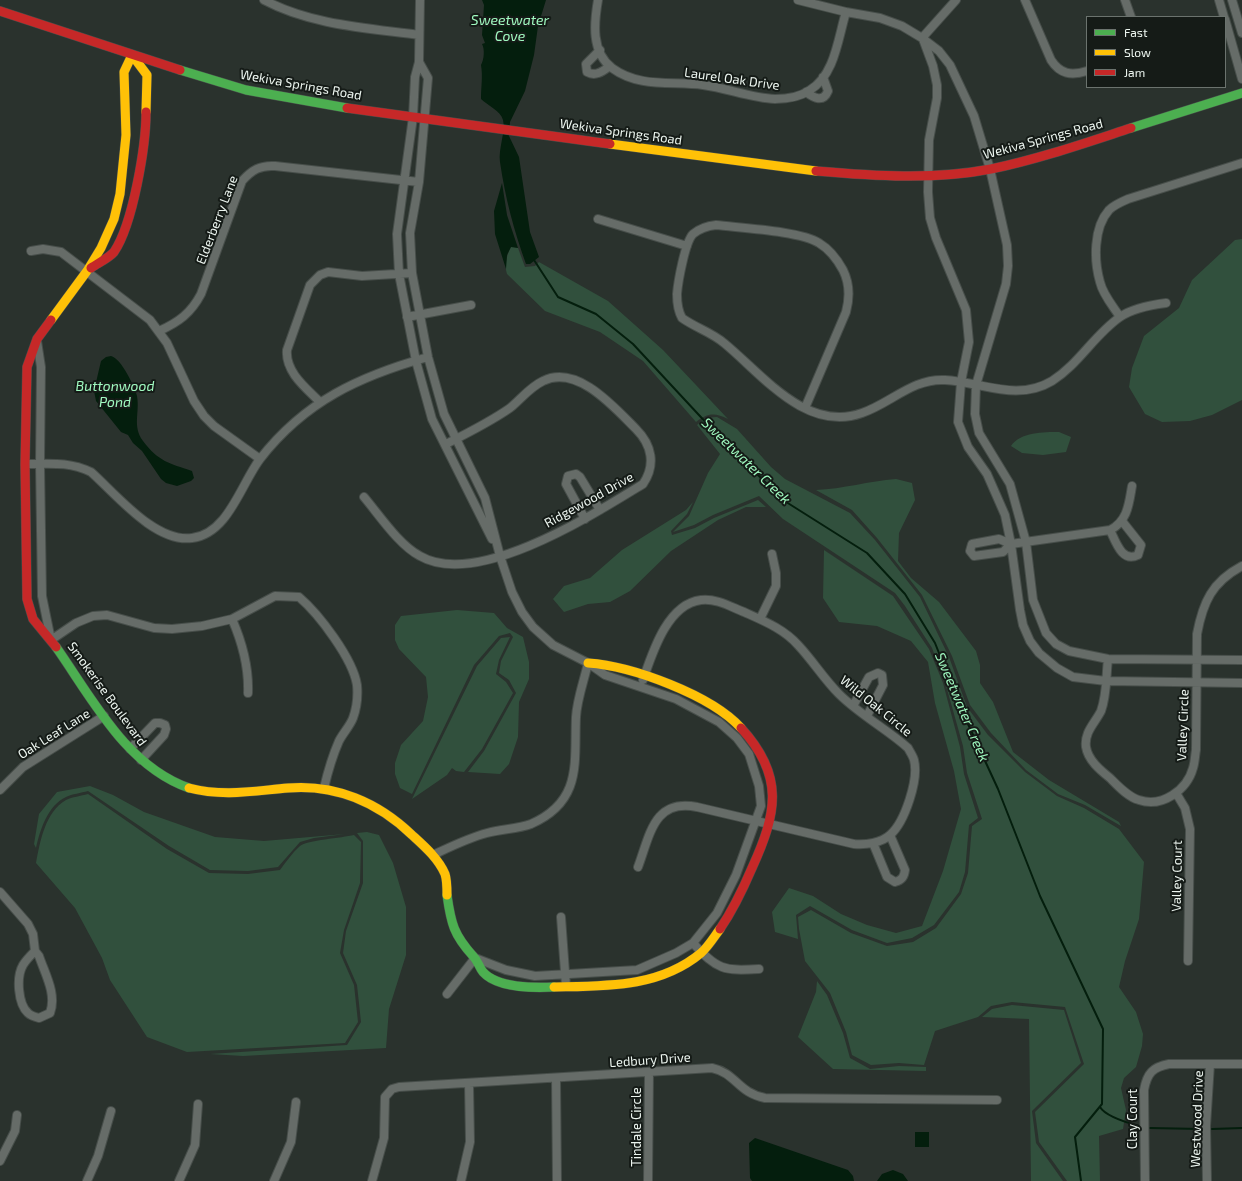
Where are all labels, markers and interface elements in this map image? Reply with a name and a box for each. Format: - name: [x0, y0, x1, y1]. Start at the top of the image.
- water label: Sweetwater Cove: [471, 12, 549, 44]
- legend: [1086, 16, 1226, 88]
- text: Fast: [1124, 25, 1147, 39]
- text: Slow: [1124, 45, 1151, 59]
- street label: Laurel Oak Drive: [683, 65, 781, 93]
- text: Jam: [1124, 65, 1145, 79]
- street label: Wekiva Springs Road: [239, 67, 363, 103]
- street label: Wekiva Springs Road: [559, 116, 683, 148]
- street label: Wekiva Springs Road: [981, 116, 1105, 162]
- street label: Elderberry Lane: [193, 173, 241, 267]
- water label: Buttonwood Pond: [76, 378, 154, 410]
- water label: Sweetwater Creek: [698, 414, 794, 508]
- street label: Ridgewood Drive: [542, 469, 636, 531]
- street label: Smokerise Boulevard: [64, 639, 150, 749]
- water label: Sweetwater Creek: [931, 650, 993, 764]
- street label: Wild Oak Circle: [837, 672, 915, 740]
- street label: Valley Circle: [1174, 689, 1192, 761]
- street label: Oak Leaf Lane: [15, 706, 93, 762]
- street label: Valley Court: [1169, 840, 1185, 912]
- street label: Ledbury Drive: [609, 1049, 691, 1071]
- street label: Westwood Drive: [1188, 1070, 1206, 1168]
- street label: Tindale Circle: [629, 1087, 645, 1167]
- street label: Clay Court: [1125, 1089, 1141, 1149]

